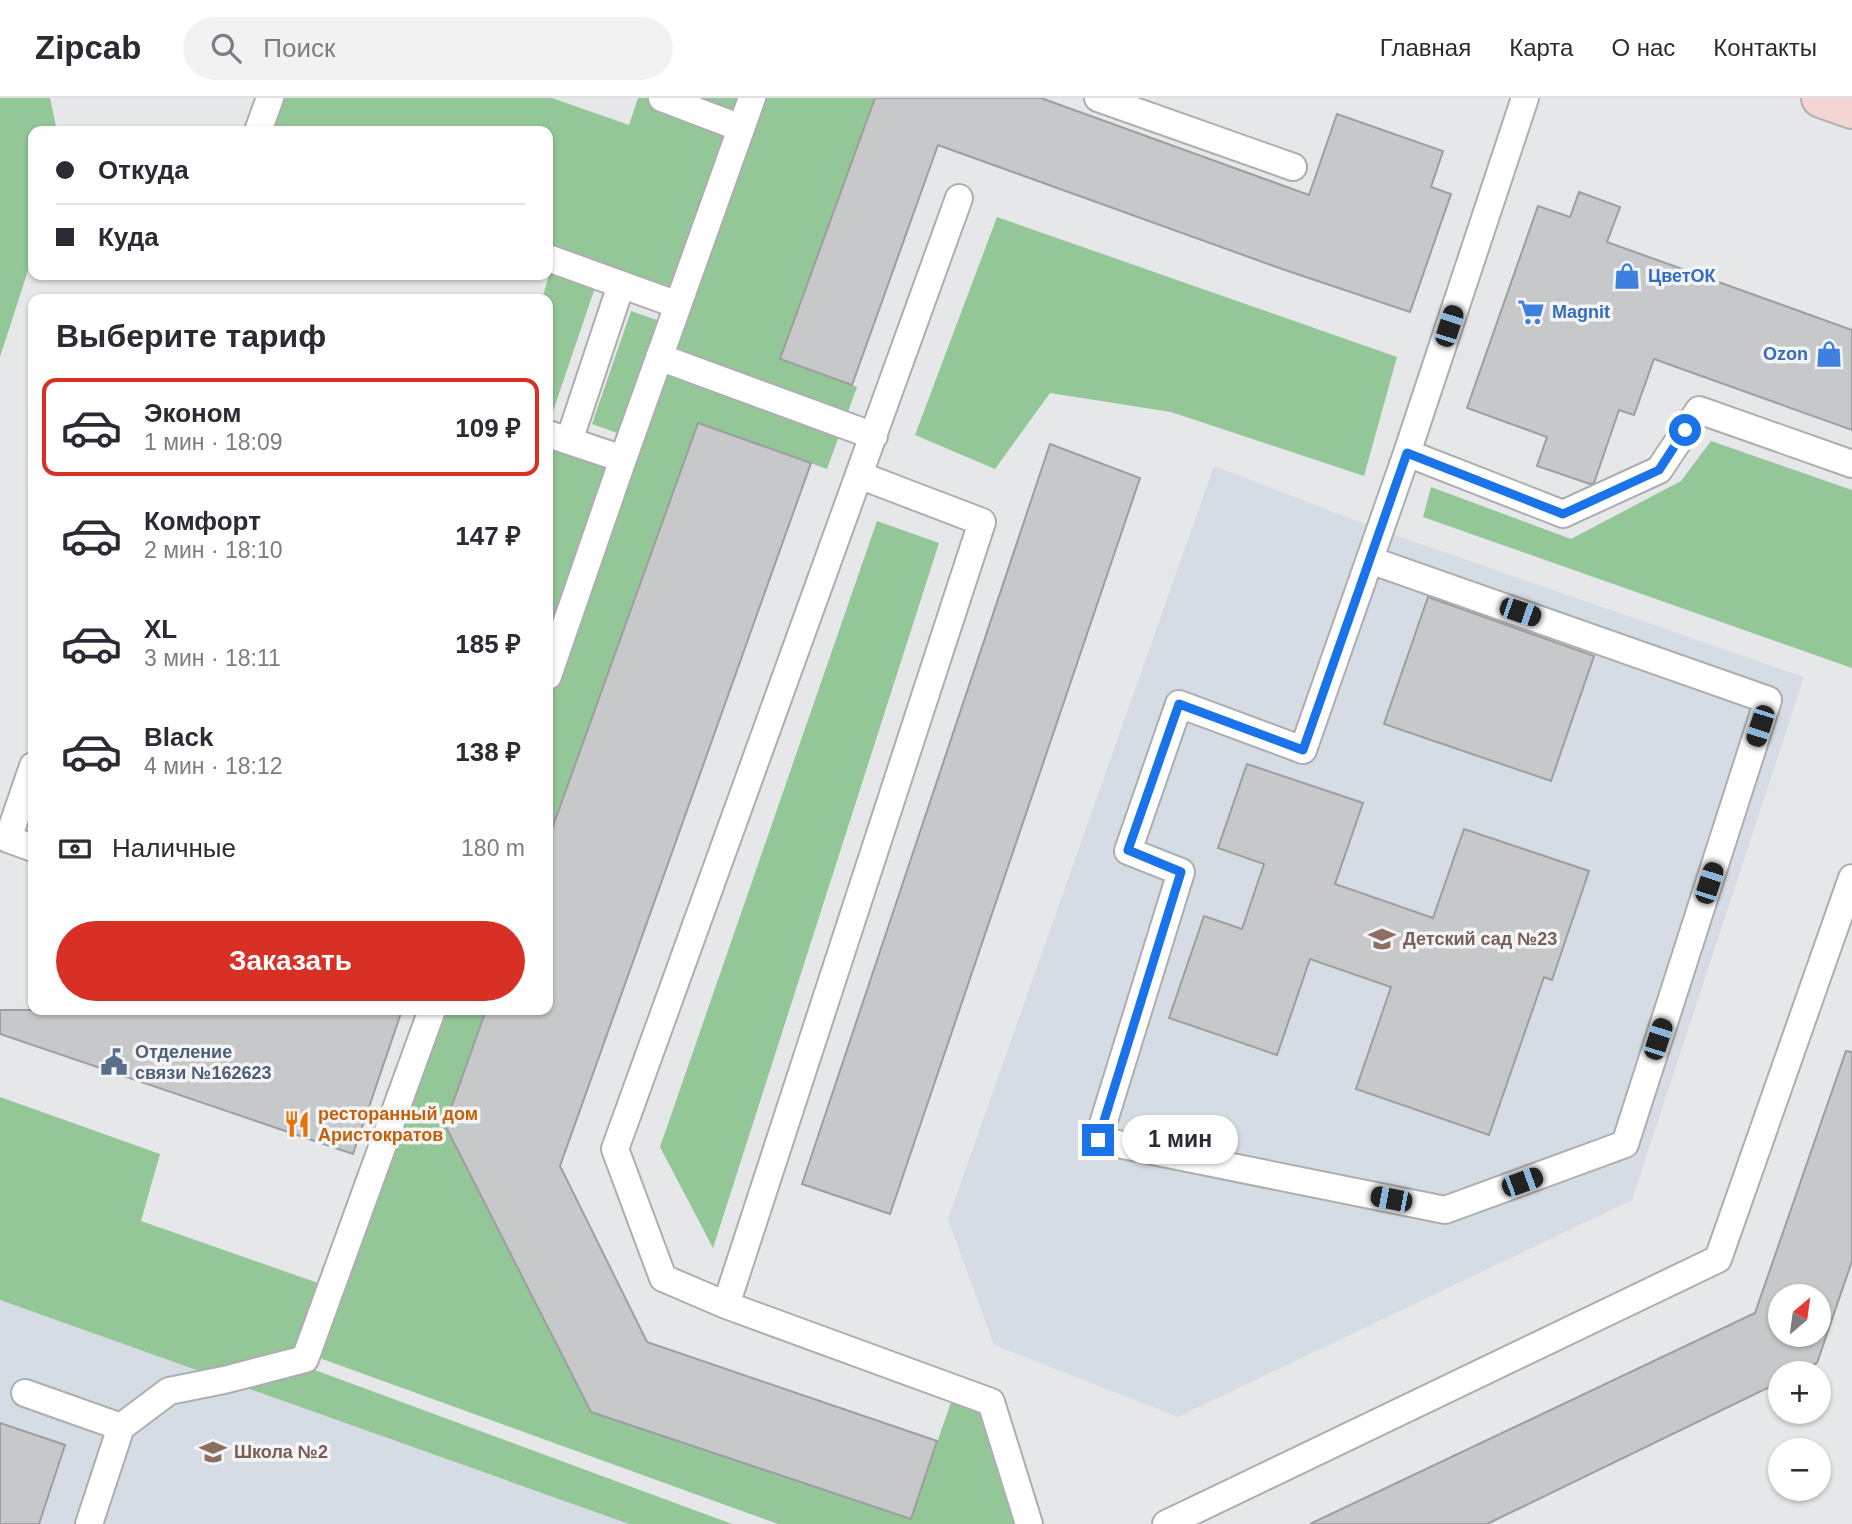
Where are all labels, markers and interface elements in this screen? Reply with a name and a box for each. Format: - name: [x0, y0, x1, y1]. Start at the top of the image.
- search box: [183, 17, 673, 80]
- text: Zipcab: [35, 29, 141, 66]
- icon: search: [207, 29, 245, 67]
- text: Поиск: [263, 33, 335, 63]
- text: Главная: [1380, 34, 1471, 61]
- text: Карта: [1509, 34, 1573, 61]
- text: О нас: [1611, 34, 1675, 61]
- text: Контакты: [1713, 34, 1817, 61]
- text: Откуда: [98, 155, 189, 185]
- text: Куда: [98, 222, 159, 252]
- shop icon: ЦветОК: [1612, 261, 1642, 291]
- place label: ЦветОК: [1648, 266, 1717, 286]
- supermarket icon: Magnit: [1516, 297, 1546, 327]
- place label: Magnit: [1552, 302, 1610, 322]
- car: [1433, 303, 1466, 349]
- text: Выберите тариф: [56, 318, 326, 354]
- shop icon: Ozon: [1814, 339, 1844, 369]
- place label: Ozon: [1763, 344, 1808, 364]
- icon: car: [60, 396, 123, 459]
- text: Эконом: [144, 398, 242, 428]
- text: 109 ₽: [455, 413, 521, 443]
- route start: [1669, 414, 1701, 446]
- text: 1 мин · 18:09: [144, 429, 283, 455]
- icon: car: [60, 504, 123, 567]
- text: Комфорт: [144, 506, 261, 536]
- text: 147 ₽: [455, 521, 521, 551]
- text: 2 мин · 18:10: [144, 537, 283, 563]
- car: [1497, 595, 1544, 629]
- icon: car: [60, 612, 123, 675]
- text: XL: [144, 614, 177, 644]
- text: 185 ₽: [455, 629, 521, 659]
- text: 3 мин · 18:11: [144, 645, 281, 671]
- car: [1744, 703, 1777, 749]
- icon: car: [60, 720, 123, 783]
- text: Black: [144, 722, 213, 752]
- text: 138 ₽: [455, 737, 521, 767]
- text: 4 мин · 18:12: [144, 753, 283, 779]
- icon: cash: [56, 830, 94, 868]
- text: Наличные: [112, 833, 236, 863]
- text: 180 m: [461, 835, 525, 861]
- car: [1693, 860, 1726, 906]
- button: Заказать: [56, 921, 525, 1001]
- school or university icon: Детский сад №23: [1367, 924, 1397, 954]
- place label: Детский сад №23: [1403, 929, 1557, 949]
- car: [1642, 1016, 1675, 1062]
- place label: Отделение связи №162623: [135, 1042, 272, 1083]
- public building icon: Отделение связи №162623: [99, 1047, 129, 1077]
- place label: ресторанный дом Аристократов: [318, 1104, 478, 1145]
- restaurant icon: ресторанный дом Аристократов: [282, 1109, 312, 1139]
- callout: 1 мин: [1122, 1116, 1238, 1164]
- route end: [1082, 1124, 1114, 1156]
- text: 1 мин: [1148, 1126, 1212, 1152]
- car: [1499, 1165, 1546, 1199]
- car: [1369, 1185, 1414, 1213]
- north arrow: [1768, 1284, 1830, 1348]
- map controls: [1768, 1284, 1831, 1501]
- button: +: [1768, 1361, 1831, 1424]
- school or university icon: Школа №2: [198, 1437, 228, 1467]
- button: −: [1768, 1438, 1831, 1501]
- place label: Школа №2: [234, 1442, 328, 1462]

